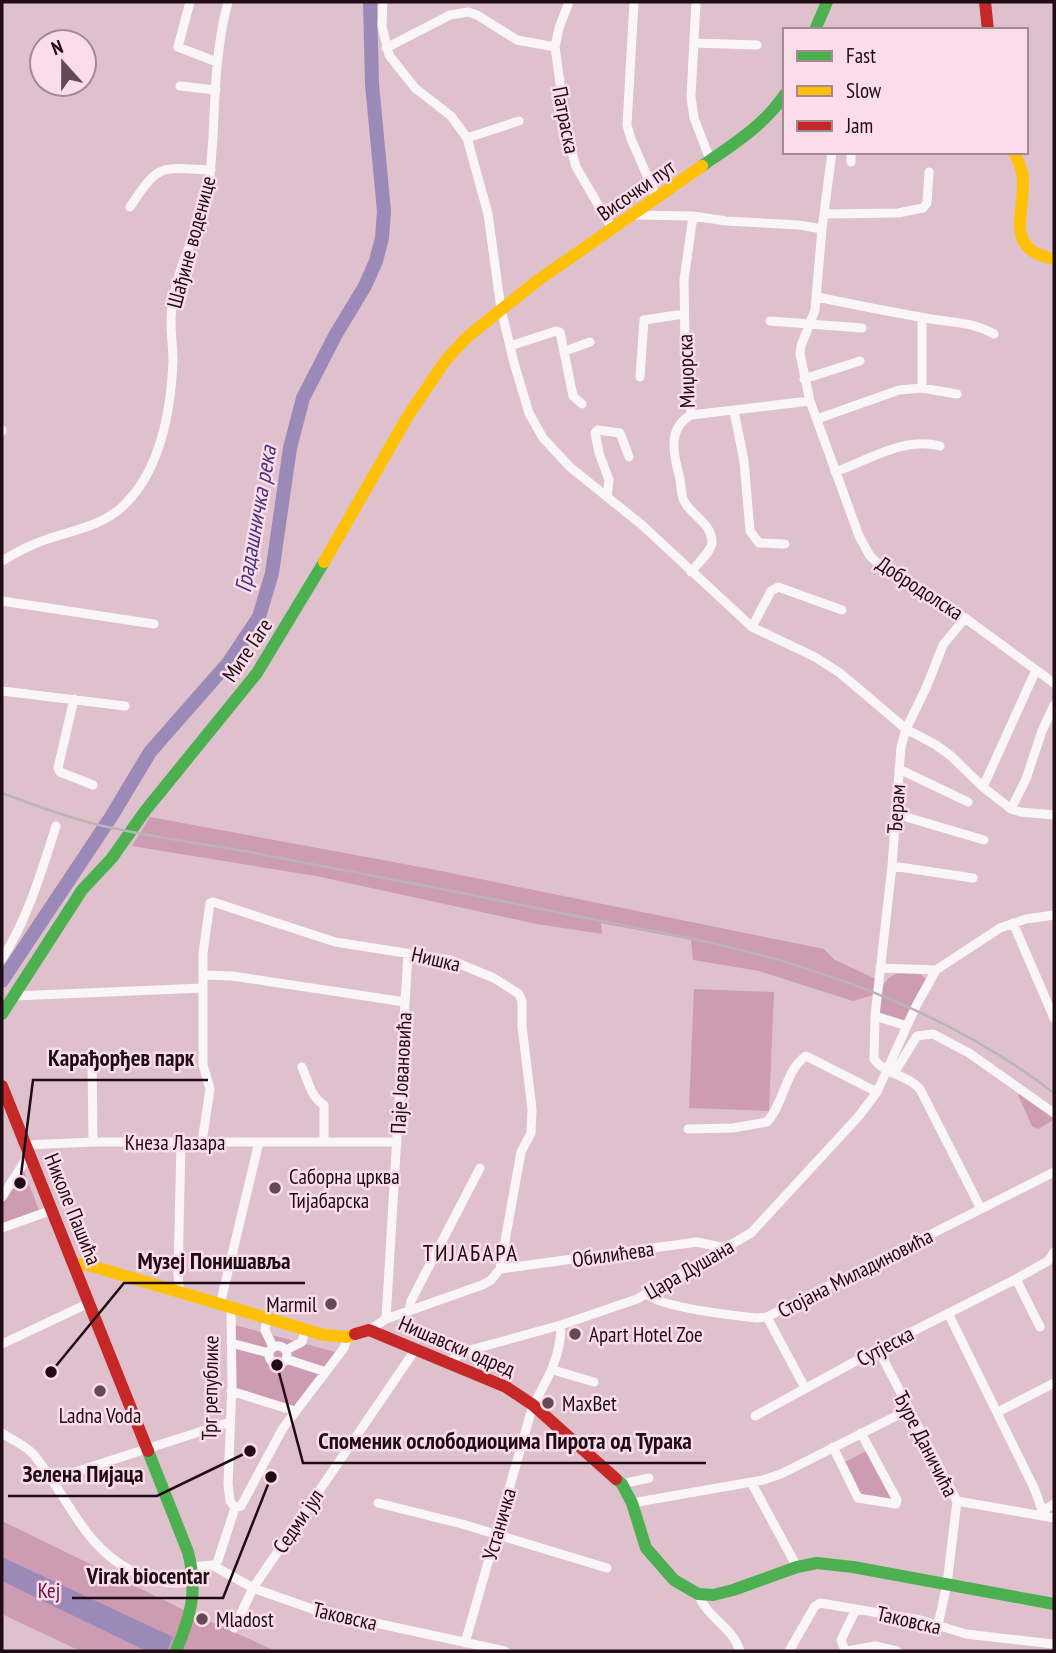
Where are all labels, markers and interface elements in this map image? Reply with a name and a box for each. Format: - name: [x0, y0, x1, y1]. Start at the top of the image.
- north arrow: [28, 28, 98, 98]
- legend: [783, 28, 1028, 154]
- text: N: [48, 34, 66, 60]
- text: Fast: [846, 42, 876, 69]
- text: Slow: [846, 77, 882, 104]
- street label: Патраска: [546, 84, 586, 156]
- text: Jam: [845, 112, 873, 139]
- street label: Височки пут: [592, 153, 681, 227]
- street label: Шађине воденице: [160, 173, 222, 311]
- street label: Миџорска: [671, 334, 701, 408]
- water label: Градашничка река: [228, 442, 282, 594]
- street label: Добродолска: [871, 550, 969, 626]
- street label: Мите Гаге: [216, 613, 278, 687]
- street label: Ђерам: [881, 783, 911, 835]
- street label: Нишка: [409, 940, 463, 978]
- street label: Паје Јовановића: [384, 1012, 418, 1134]
- callout: Карађорђев парк: [33, 1036, 208, 1080]
- text: Карађорђев парк: [48, 1043, 195, 1072]
- street label: Кнеза Лазара: [125, 1129, 225, 1156]
- street label: Николе Пашића: [38, 1149, 108, 1269]
- place label: Саборна црква Тијабарска: [289, 1163, 400, 1214]
- marker: Саборна црква Тијабарска: [267, 1180, 283, 1196]
- street label: Стојана Миладиновића: [773, 1222, 937, 1324]
- street label: Цара Душана: [639, 1233, 739, 1305]
- street label: Обилићева: [570, 1235, 656, 1273]
- district label: ТИЈАБАРА: [423, 1238, 519, 1267]
- callout: Музеј Понишавља: [124, 1239, 305, 1283]
- text: Музеј Понишавља: [138, 1246, 290, 1275]
- place label: Marmil: [266, 1291, 317, 1318]
- marker: Marmil: [323, 1296, 339, 1312]
- street label: Нишавски одред: [395, 1309, 519, 1383]
- street label: Сутјеска: [852, 1320, 918, 1372]
- place label: Apart Hotel Zoe: [589, 1321, 703, 1348]
- marker: Apart Hotel Zoe: [567, 1326, 583, 1342]
- street label: Трг републике: [196, 1335, 224, 1441]
- marker: Ladna Voda: [92, 1383, 108, 1399]
- street label: Ђуре Даничића: [888, 1386, 964, 1502]
- place label: MaxBet: [562, 1390, 617, 1417]
- marker: MaxBet: [540, 1395, 556, 1411]
- place label: Ladna Voda: [59, 1402, 141, 1429]
- callout: Споменик ослободиоцима Пирота од Турака: [303, 1419, 706, 1463]
- text: Споменик ослободиоцима Пирота од Турака: [318, 1426, 692, 1455]
- callout: Зелена Пијаца: [8, 1452, 157, 1496]
- text: Зелена Пијаца: [22, 1459, 144, 1488]
- street label: Седми јул: [267, 1484, 329, 1558]
- street label: Устаничка: [476, 1485, 522, 1563]
- callout: Virak biocentar: [72, 1554, 223, 1598]
- text: Virak biocentar: [85, 1561, 210, 1590]
- park label: Кеј: [38, 1577, 60, 1604]
- street label: Таковска: [310, 1595, 380, 1637]
- street label: Таковска: [874, 1599, 944, 1641]
- place label: Mladost: [216, 1606, 274, 1633]
- marker: Mladost: [194, 1611, 210, 1627]

